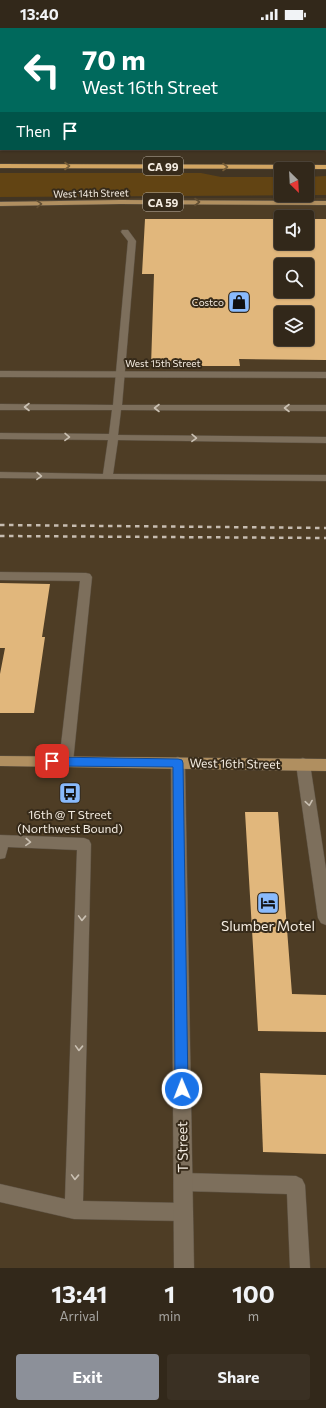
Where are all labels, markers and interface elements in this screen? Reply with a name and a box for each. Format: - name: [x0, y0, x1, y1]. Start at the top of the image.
- text: 13:40: [20, 5, 59, 23]
- text: 70 m: [82, 42, 146, 76]
- icon: left: [16, 44, 68, 96]
- text: West 16th Street: [82, 76, 218, 98]
- icon: arrive: [59, 120, 81, 142]
- text: Then: [16, 122, 51, 140]
- road number: CA 99: [143, 157, 183, 175]
- one-way arrow: [64, 162, 70, 170]
- north arrow: [274, 162, 314, 202]
- map controls: [274, 162, 314, 346]
- one-way arrow: [222, 163, 228, 171]
- street label: West 14th Street: [53, 186, 129, 200]
- road number: CA 59: [143, 193, 183, 211]
- one-way arrow: [194, 198, 200, 206]
- one-way arrow: [36, 199, 42, 208]
- button: sound: [274, 210, 314, 250]
- button: search: [274, 258, 314, 298]
- shop icon: Costco: [226, 289, 252, 315]
- place label: Costco: [192, 296, 224, 308]
- button: layers: [274, 306, 314, 346]
- street label: West 15th Street: [125, 357, 201, 369]
- one-way arrow: [24, 403, 30, 411]
- one-way arrow: [154, 403, 160, 412]
- one-way arrow: [284, 404, 290, 412]
- one-way arrow: [64, 432, 70, 441]
- one-way arrow: [191, 434, 197, 442]
- one-way arrow: [36, 472, 42, 480]
- pin: [35, 744, 69, 778]
- icon: arrive: [41, 750, 63, 772]
- street label: West 16th Street: [189, 755, 281, 771]
- bus stop icon: 16th @ T Street (Northwest Bound): [57, 780, 83, 806]
- one-way arrow: [304, 800, 313, 806]
- place label: 16th @ T Street (Northwest Bound): [17, 807, 123, 835]
- one-way arrow: [25, 837, 31, 846]
- hotel icon: Slumber Motel: [255, 890, 281, 916]
- one-way arrow: [78, 915, 87, 921]
- place label: Slumber Motel: [221, 917, 315, 934]
- one-way arrow: [75, 1045, 83, 1051]
- position arrow: [161, 1068, 203, 1110]
- street label: T Street: [173, 1121, 191, 1173]
- one-way arrow: [71, 1174, 80, 1180]
- text: 13:41: [51, 1279, 107, 1308]
- text: 1: [164, 1279, 175, 1308]
- text: 100: [232, 1279, 275, 1308]
- text: Arrival: [60, 1308, 99, 1324]
- text: min: [159, 1308, 181, 1324]
- text: m: [248, 1308, 259, 1324]
- button: Exit: [16, 1354, 159, 1400]
- button: Share: [167, 1354, 310, 1400]

